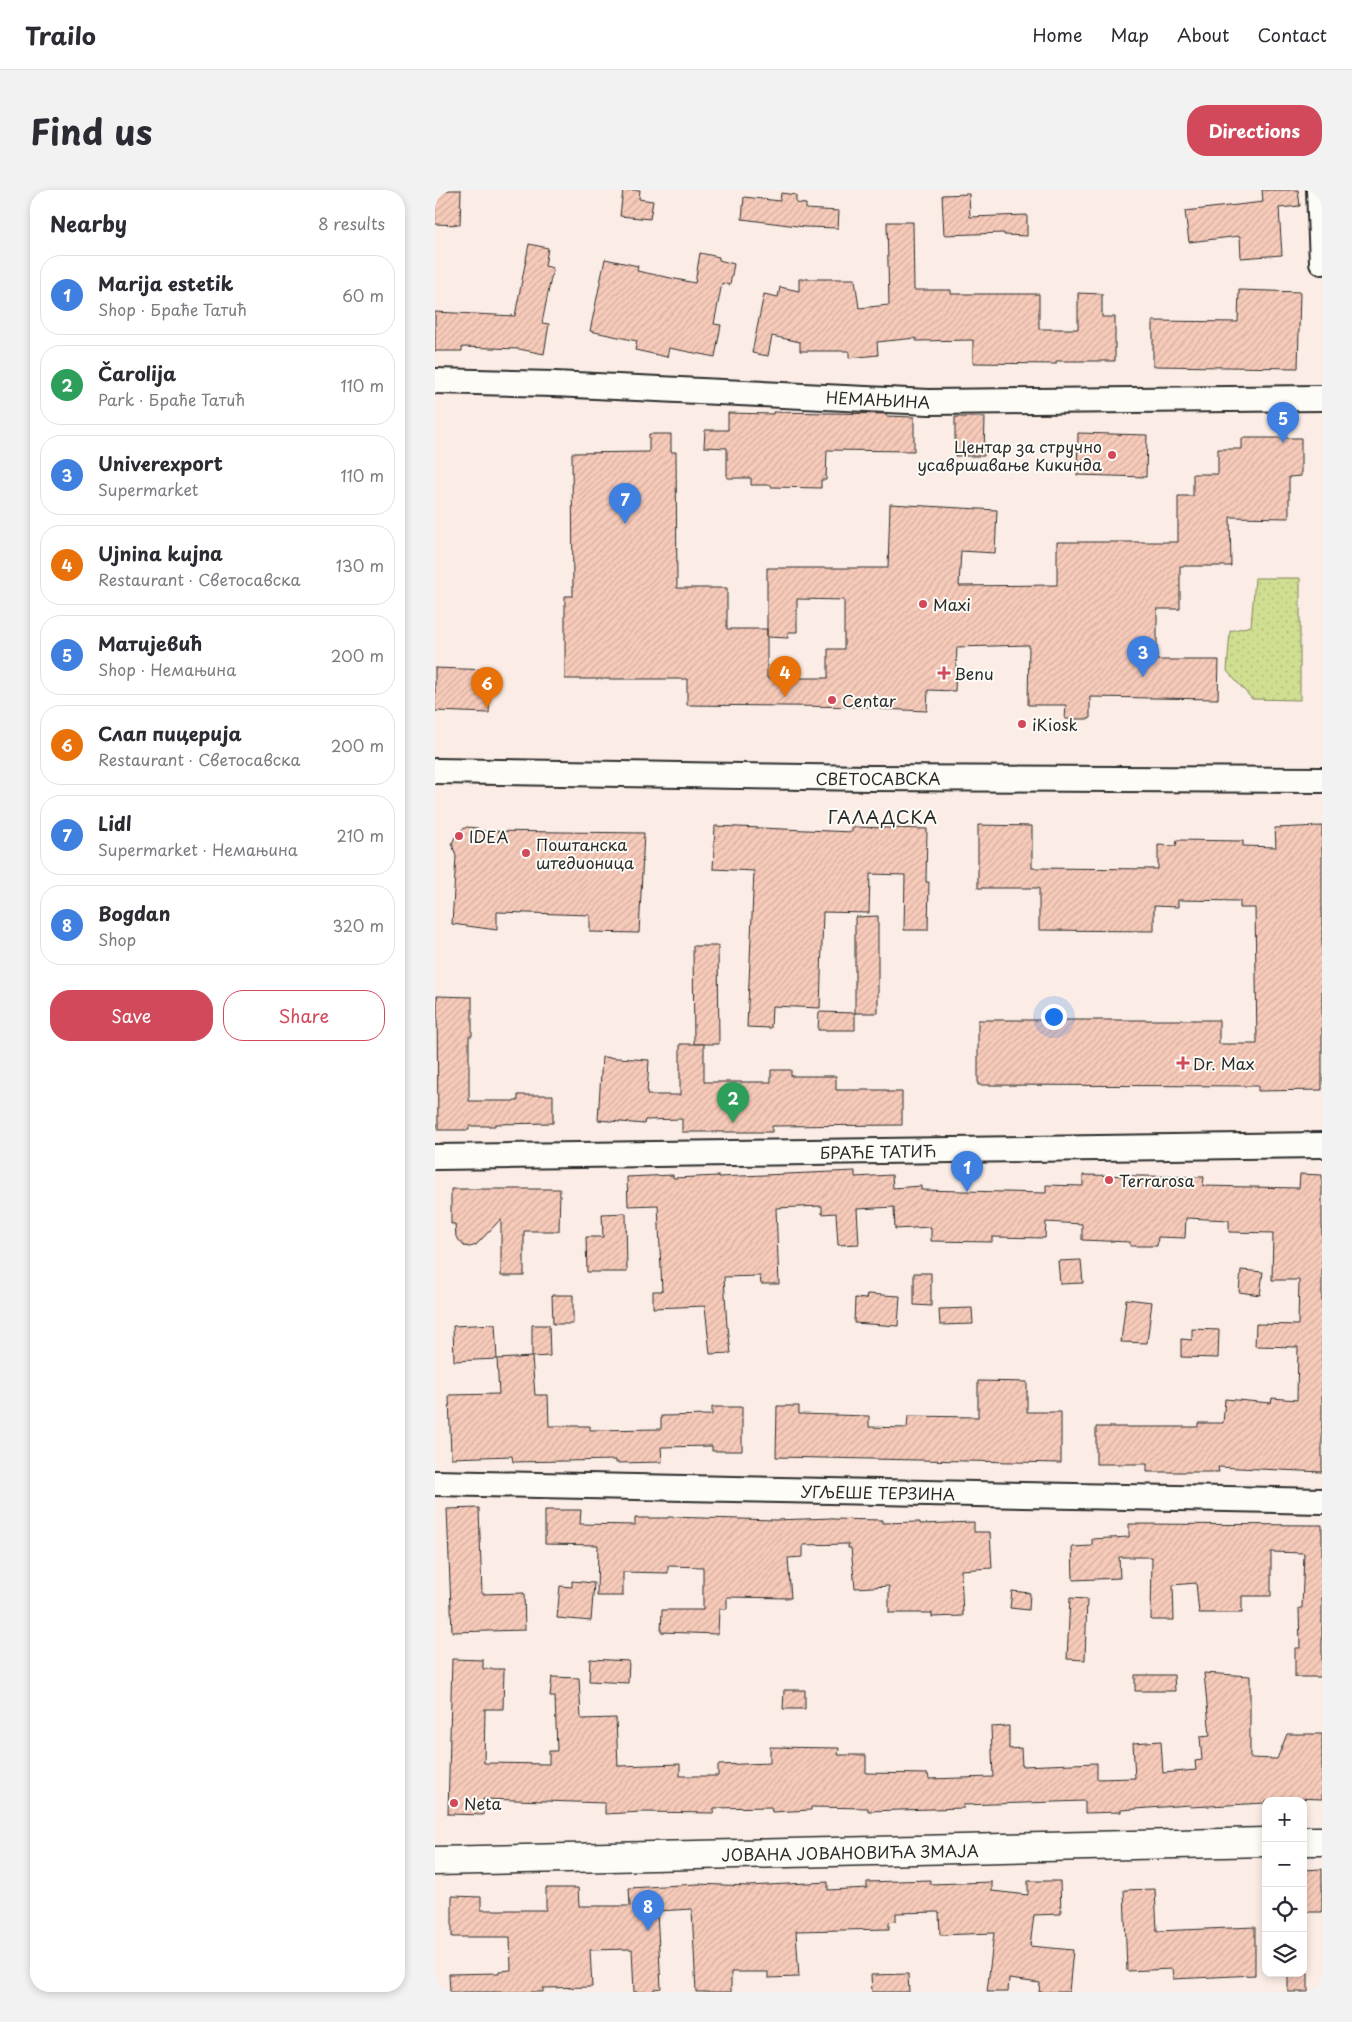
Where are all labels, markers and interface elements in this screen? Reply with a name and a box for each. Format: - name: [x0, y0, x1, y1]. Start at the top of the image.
- text: Trailo: [25, 17, 96, 53]
- text: Home: [1032, 21, 1082, 48]
- text: Map: [1110, 21, 1149, 48]
- text: About: [1177, 21, 1229, 48]
- text: Contact: [1257, 21, 1327, 48]
- text: Find us: [30, 104, 152, 157]
- button: Directions: [1187, 105, 1322, 156]
- text: Nearby: [50, 207, 127, 239]
- text: 8 results: [318, 211, 385, 235]
- text: Marija estetik: [98, 269, 233, 297]
- text: 1: [63, 283, 71, 307]
- text: 60 m: [342, 283, 384, 307]
- text: Shop · Браће Татић: [98, 297, 247, 321]
- text: Čarolija: [98, 359, 176, 387]
- text: 2: [61, 373, 73, 397]
- text: 110 m: [341, 373, 384, 397]
- street label: НЕМАЊИНА: [825, 384, 931, 414]
- text: Park · Браће Татић: [98, 387, 245, 411]
- pin: 5: [1267, 402, 1299, 443]
- place label: Центар за стручно усавршавање Кикинда: [917, 434, 1102, 476]
- text: Univerexport: [98, 449, 223, 477]
- marker: Центар за стручно усавршавање Кикинда: [1106, 449, 1118, 461]
- text: 3: [62, 463, 72, 487]
- text: 110 m: [341, 463, 384, 487]
- text: Supermarket: [98, 477, 198, 501]
- pin: 7: [609, 483, 641, 524]
- text: Ujnina kujna: [98, 539, 223, 567]
- text: 4: [62, 553, 72, 577]
- text: 130 m: [336, 553, 384, 577]
- text: Restaurant · Светосавска: [98, 567, 300, 591]
- place label: Maxi: [933, 592, 971, 616]
- marker: Maxi: [917, 598, 929, 610]
- text: Матијевић: [98, 629, 202, 657]
- pin: 3: [1127, 636, 1159, 677]
- text: 5: [62, 643, 72, 667]
- text: 200 m: [331, 643, 384, 667]
- pin: 4: [769, 656, 801, 697]
- text: Shop · Немањина: [98, 657, 236, 681]
- place label: Benu: [954, 661, 994, 685]
- pin: 6: [471, 667, 503, 708]
- marker: Benu: [938, 667, 950, 679]
- place label: Centar: [842, 688, 897, 712]
- marker: Centar: [826, 694, 838, 706]
- place label: iKiosk: [1032, 712, 1078, 736]
- marker: iKiosk: [1016, 718, 1028, 730]
- text: Слап пицерија: [98, 719, 242, 747]
- text: 6: [61, 733, 73, 757]
- text: 200 m: [331, 733, 384, 757]
- text: Restaurant · Светосавска: [98, 747, 300, 771]
- street label: СВЕТОСАВСКА: [816, 766, 940, 790]
- district label: ГАЛАДСКА: [828, 803, 938, 830]
- text: Lidl: [98, 809, 132, 837]
- text: 7: [62, 823, 72, 847]
- text: 210 m: [336, 823, 384, 847]
- place label: IDEA: [469, 824, 509, 848]
- marker: IDEA: [453, 830, 465, 842]
- place label: Поштанска штедионица: [536, 832, 634, 874]
- text: Supermarket · Немањина: [98, 837, 298, 861]
- marker: Поштанска штедионица: [520, 847, 532, 859]
- text: Bogdan: [98, 899, 170, 927]
- text: 8: [62, 913, 72, 937]
- text: 320 m: [333, 913, 384, 937]
- text: Shop: [98, 927, 136, 951]
- button: Save: [50, 990, 213, 1041]
- button: Share: [223, 990, 385, 1041]
- your location: [1041, 1004, 1067, 1030]
- place label: Dr. Max: [1193, 1051, 1254, 1075]
- marker: Dr. Max: [1177, 1057, 1189, 1069]
- pin: 2: [717, 1082, 749, 1123]
- street label: БРАЋЕ ТАТИЋ: [820, 1138, 936, 1164]
- pin: 1: [951, 1151, 983, 1192]
- place label: Terrarosa: [1119, 1168, 1194, 1192]
- marker: Terrarosa: [1103, 1174, 1115, 1186]
- street label: УГЉЕШЕ ТЕРЗИНА: [801, 1479, 955, 1505]
- place label: Neta: [464, 1791, 501, 1815]
- marker: Neta: [448, 1797, 460, 1809]
- map controls: [1262, 1797, 1307, 1977]
- button: +: [1262, 1797, 1307, 1842]
- street label: ЈОВАНА ЈОВАНОВИЋА ЗМАЈА: [721, 1838, 979, 1866]
- button: −: [1262, 1842, 1307, 1887]
- button: locate: [1262, 1887, 1307, 1932]
- pin: 8: [632, 1890, 664, 1931]
- button: layers: [1262, 1932, 1307, 1977]

